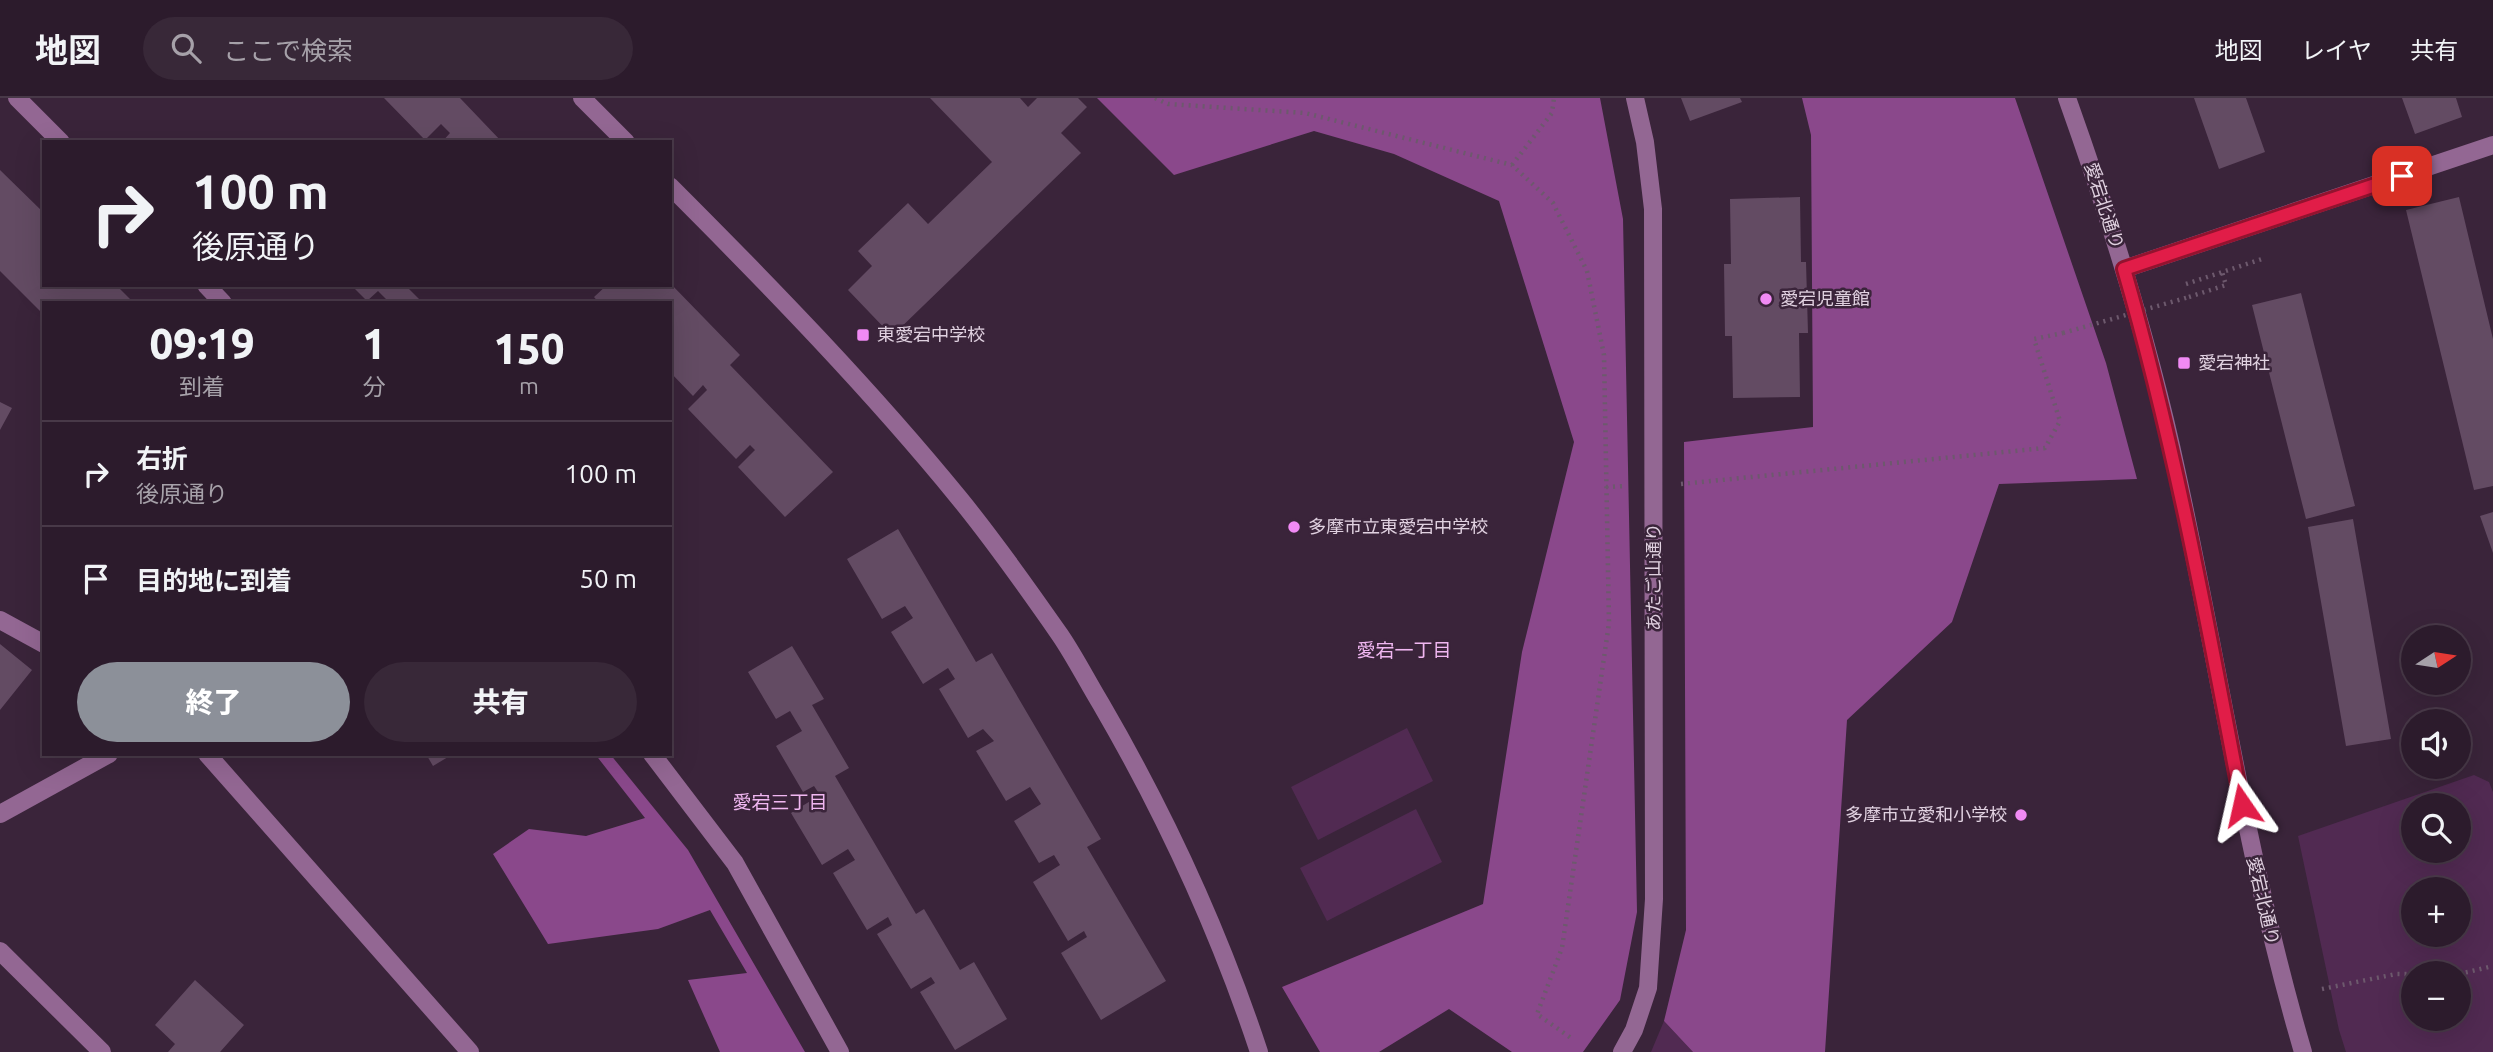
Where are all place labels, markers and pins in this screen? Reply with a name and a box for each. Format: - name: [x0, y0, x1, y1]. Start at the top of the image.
- pin: [2372, 146, 2432, 206]
- place label: 愛宕児童館: [1780, 288, 1870, 308]
- marker: 愛宕児童館: [1758, 291, 1774, 307]
- place label: 東愛宕中学校: [877, 324, 985, 344]
- marker: 東愛宕中学校: [855, 327, 871, 343]
- place label: 愛宕神社: [2198, 352, 2270, 372]
- marker: 愛宕神社: [2176, 355, 2192, 371]
- place label: 多摩市立東愛宕中学校: [1308, 516, 1488, 536]
- marker: 多摩市立東愛宕中学校: [1286, 519, 1302, 535]
- place label: 多摩市立愛和小学校: [1845, 804, 2007, 824]
- marker: 多摩市立愛和小学校: [2013, 807, 2029, 823]

